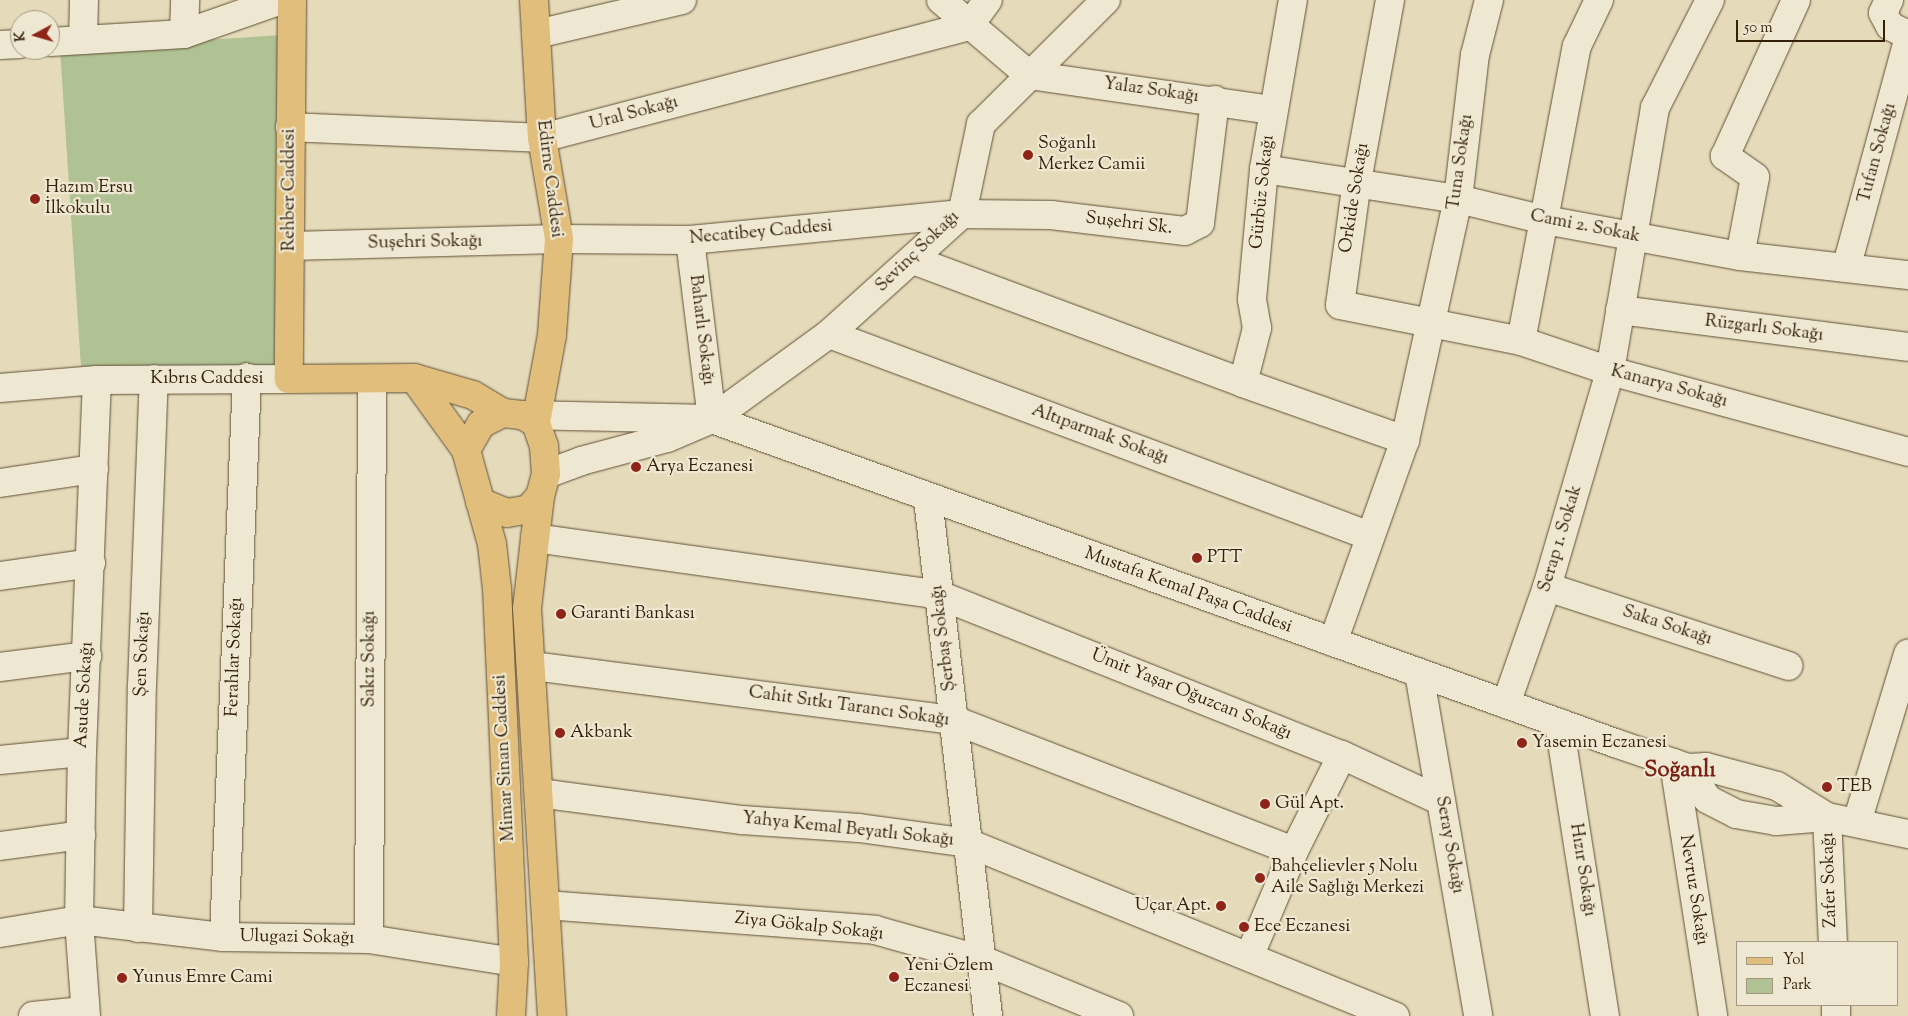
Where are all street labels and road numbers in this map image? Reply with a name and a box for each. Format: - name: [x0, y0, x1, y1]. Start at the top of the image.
- street label: Yalaz Sokağı: [1102, 74, 1200, 108]
- street label: Ural Sokağı: [587, 92, 681, 136]
- street label: Tufan Sokağı: [1854, 101, 1902, 205]
- street label: Tuna Sokağı: [1444, 113, 1478, 211]
- street label: Edirne Caddesi: [531, 119, 567, 239]
- street label: Rehber Caddesi: [279, 129, 301, 251]
- street label: Gürbüz Sokağı: [1246, 134, 1280, 250]
- street label: Orkide Sokağı: [1336, 141, 1374, 255]
- street label: Cami 2. Sokak: [1528, 206, 1642, 248]
- street label: Sevinç Sokağı: [872, 207, 964, 297]
- street label: Suşehri Sk.: [1084, 208, 1174, 240]
- street label: Necatibey Caddesi: [689, 216, 833, 250]
- street label: Suşehri Sokağı: [367, 231, 483, 255]
- street label: Baharlı Sokağı: [684, 274, 718, 386]
- street label: Rüzgarlı Sokağı: [1703, 311, 1825, 347]
- street label: Kanarya Sokağı: [1608, 361, 1730, 413]
- street label: Kıbrıs Caddesi: [150, 368, 264, 390]
- street label: Altıparmak Sokağı: [1028, 400, 1172, 470]
- street label: Serap 1. Sokak: [1534, 483, 1588, 595]
- street label: Mustafa Kemal Paşa Caddesi: [1081, 543, 1295, 639]
- street label: Şerbaş Sokağı: [927, 584, 961, 692]
- street label: Ferahlar Sokağı: [222, 597, 248, 717]
- street label: Saka Sokağı: [1619, 601, 1715, 651]
- street label: Şen Sokağı: [131, 611, 155, 697]
- street label: Sakız Sokağı: [359, 611, 381, 707]
- street label: Asude Sokağı: [71, 641, 99, 749]
- street label: Ümit Yaşar Oğuzcan Sokağı: [1087, 645, 1295, 745]
- street label: Mimar Sinan Caddesi: [490, 674, 520, 842]
- street label: Cahit Sıtkı Tarancı Sokağı: [747, 682, 951, 732]
- street label: Seray Sokağı: [1430, 794, 1468, 896]
- street label: Yahya Kemal Beyatlı Sokağı: [741, 808, 955, 852]
- street label: Hızır Sokağı: [1564, 822, 1600, 918]
- street label: Zafer Sokağı: [1818, 832, 1842, 928]
- street label: Nevruz Sokağı: [1674, 833, 1712, 947]
- street label: Ziya Gökalp Sokağı: [733, 908, 885, 946]
- street label: Ulugazi Sokağı: [239, 926, 355, 950]

